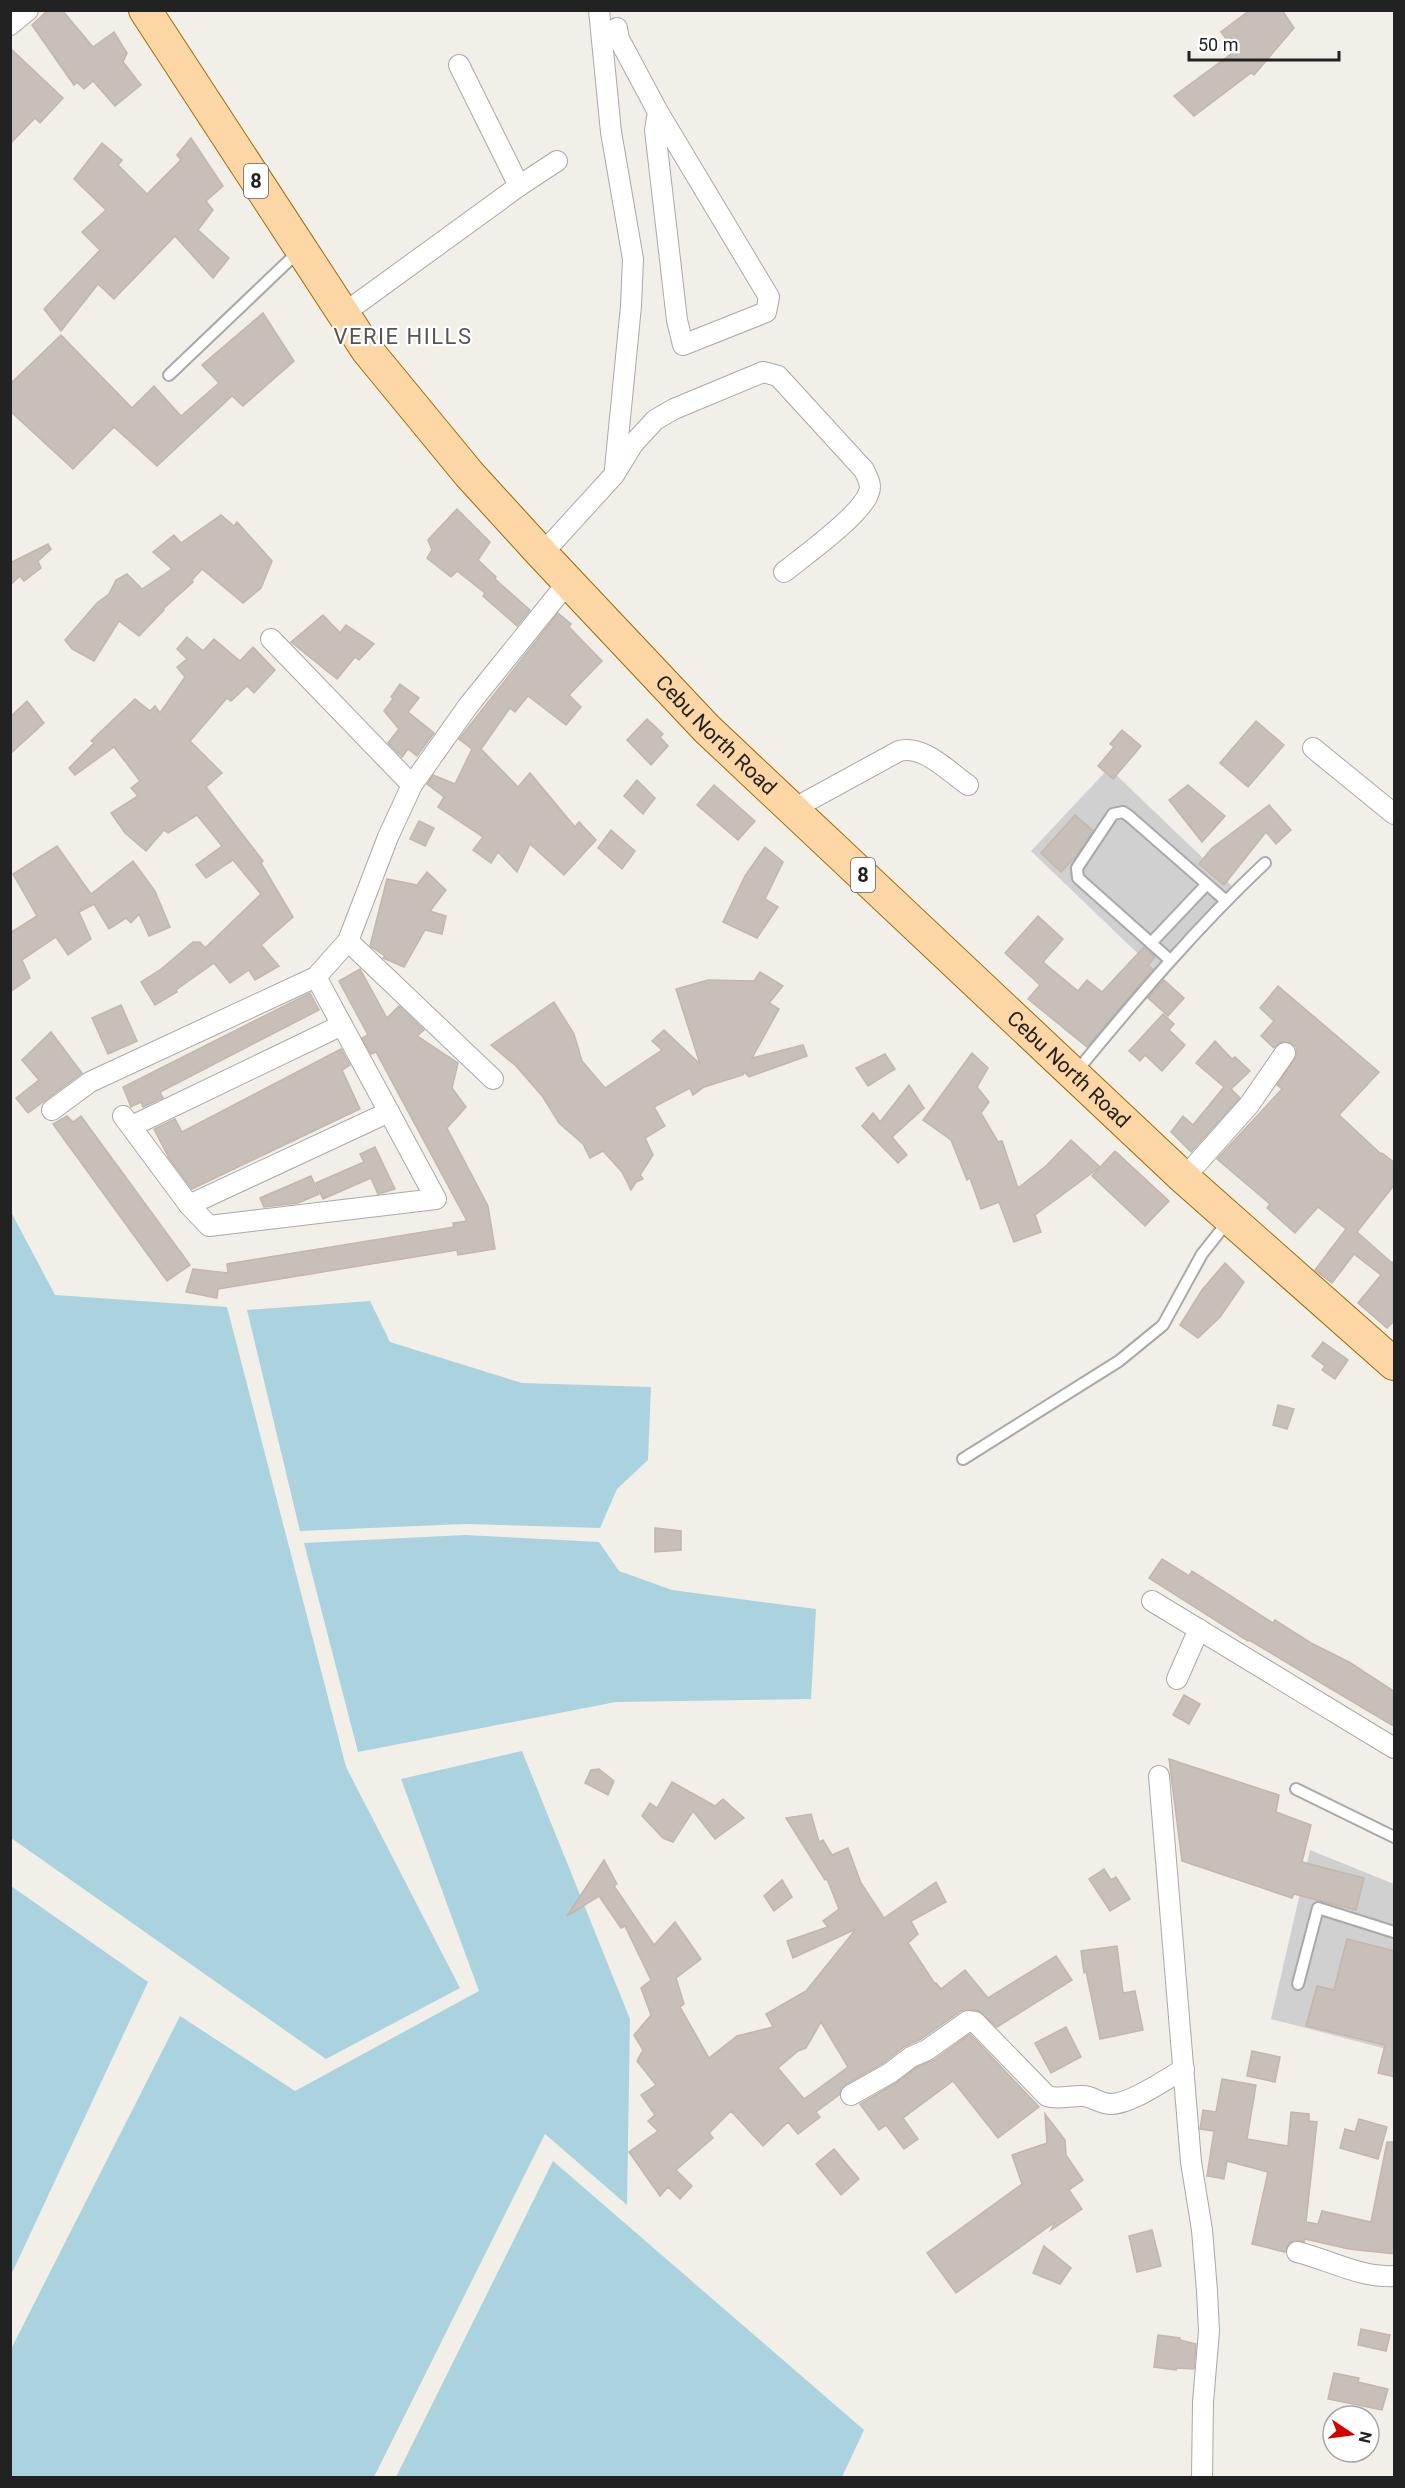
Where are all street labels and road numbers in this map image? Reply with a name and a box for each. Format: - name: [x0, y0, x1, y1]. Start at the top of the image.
- road number: 8: [244, 164, 268, 198]
- street label: Cebu North Road: [651, 670, 781, 800]
- road number: 8: [851, 858, 875, 892]
- street label: Cebu North Road: [1002, 1006, 1135, 1133]

